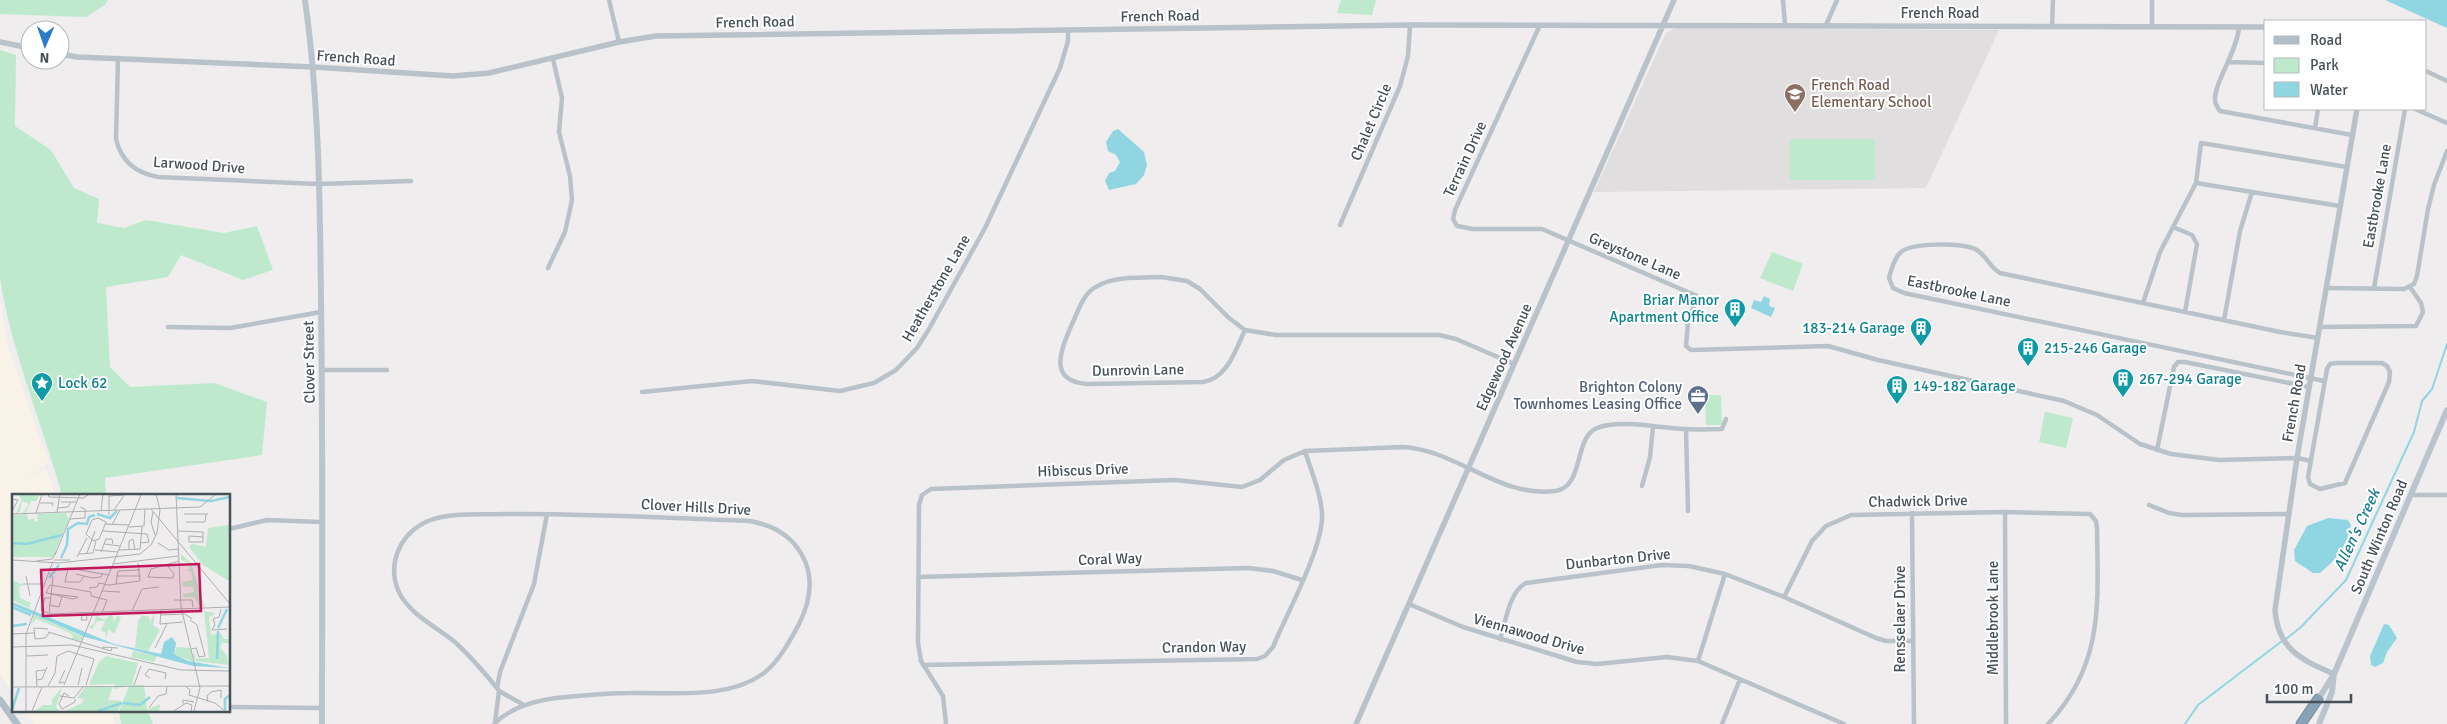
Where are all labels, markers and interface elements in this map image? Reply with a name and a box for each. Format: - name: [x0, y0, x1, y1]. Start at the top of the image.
- street label: French Road: [1900, 4, 1980, 22]
- street label: French Road: [1120, 6, 1200, 26]
- street label: French Road: [715, 12, 795, 32]
- north arrow: [20, 20, 70, 70]
- legend: [2264, 20, 2427, 110]
- text: Road: [2310, 31, 2342, 49]
- street label: French Road: [316, 46, 396, 70]
- text: N: [39, 49, 50, 66]
- text: Park: [2310, 56, 2339, 74]
- place label: French Road Elementary School: [1811, 76, 1932, 111]
- street label: Chalet Circle: [1347, 81, 1395, 163]
- text: Water: [2310, 81, 2348, 99]
- school or university icon: French Road Elementary School: [1783, 82, 1807, 113]
- street label: Terrain Drive: [1440, 118, 1490, 200]
- street label: Eastbrooke Lane: [2359, 142, 2395, 250]
- street label: Larwood Drive: [152, 153, 246, 177]
- street label: Greystone Lane: [1586, 228, 1684, 284]
- street label: Heatherstone Lane: [898, 231, 974, 345]
- street label: Eastbrooke Lane: [1906, 271, 2012, 311]
- place label: Briar Manor Apartment Office: [1609, 291, 1719, 326]
- building icon: Briar Manor Apartment Office: [1723, 297, 1747, 328]
- street label: Edgewood Avenue: [1472, 300, 1536, 414]
- building icon: 183-214 Garage: [1909, 316, 1933, 347]
- place label: 183-214 Garage: [1802, 319, 1905, 337]
- street label: Clover Street: [299, 320, 319, 404]
- building icon: 215-246 Garage: [2016, 336, 2040, 367]
- place label: 215-246 Garage: [2044, 339, 2147, 357]
- street label: Dunrovin Lane: [1092, 360, 1184, 380]
- street label: French Road: [2278, 362, 2310, 443]
- building icon: 267-294 Garage: [2111, 367, 2135, 398]
- place label: 267-294 Garage: [2139, 370, 2242, 388]
- place icon: Lock 62: [30, 371, 54, 402]
- place label: Lock 62: [58, 374, 107, 392]
- building icon: 149-182 Garage: [1885, 374, 1909, 405]
- place label: 149-182 Garage: [1913, 377, 2016, 395]
- place label: Brighton Colony Townhomes Leasing Office: [1514, 378, 1682, 413]
- office icon: Brighton Colony Townhomes Leasing Office: [1686, 384, 1710, 415]
- street label: Hibiscus Drive: [1037, 459, 1129, 481]
- street label: South Winton Road: [2347, 477, 2411, 597]
- water label: Allen's Creek: [2329, 484, 2386, 574]
- street label: Chadwick Drive: [1868, 491, 1968, 511]
- inset map: [12, 494, 230, 712]
- street label: Clover Hills Drive: [641, 495, 751, 519]
- street label: Dunbarton Drive: [1565, 545, 1671, 573]
- street label: Coral Way: [1078, 549, 1142, 569]
- street label: Middlebrook Lane: [1984, 561, 2002, 675]
- street label: Rensselaer Drive: [1891, 566, 1909, 672]
- street label: Viennawood Drive: [1471, 609, 1587, 659]
- street label: Crandon Way: [1162, 637, 1246, 657]
- scale bar: [2267, 672, 2351, 704]
- text: 100 m: [2274, 680, 2314, 698]

